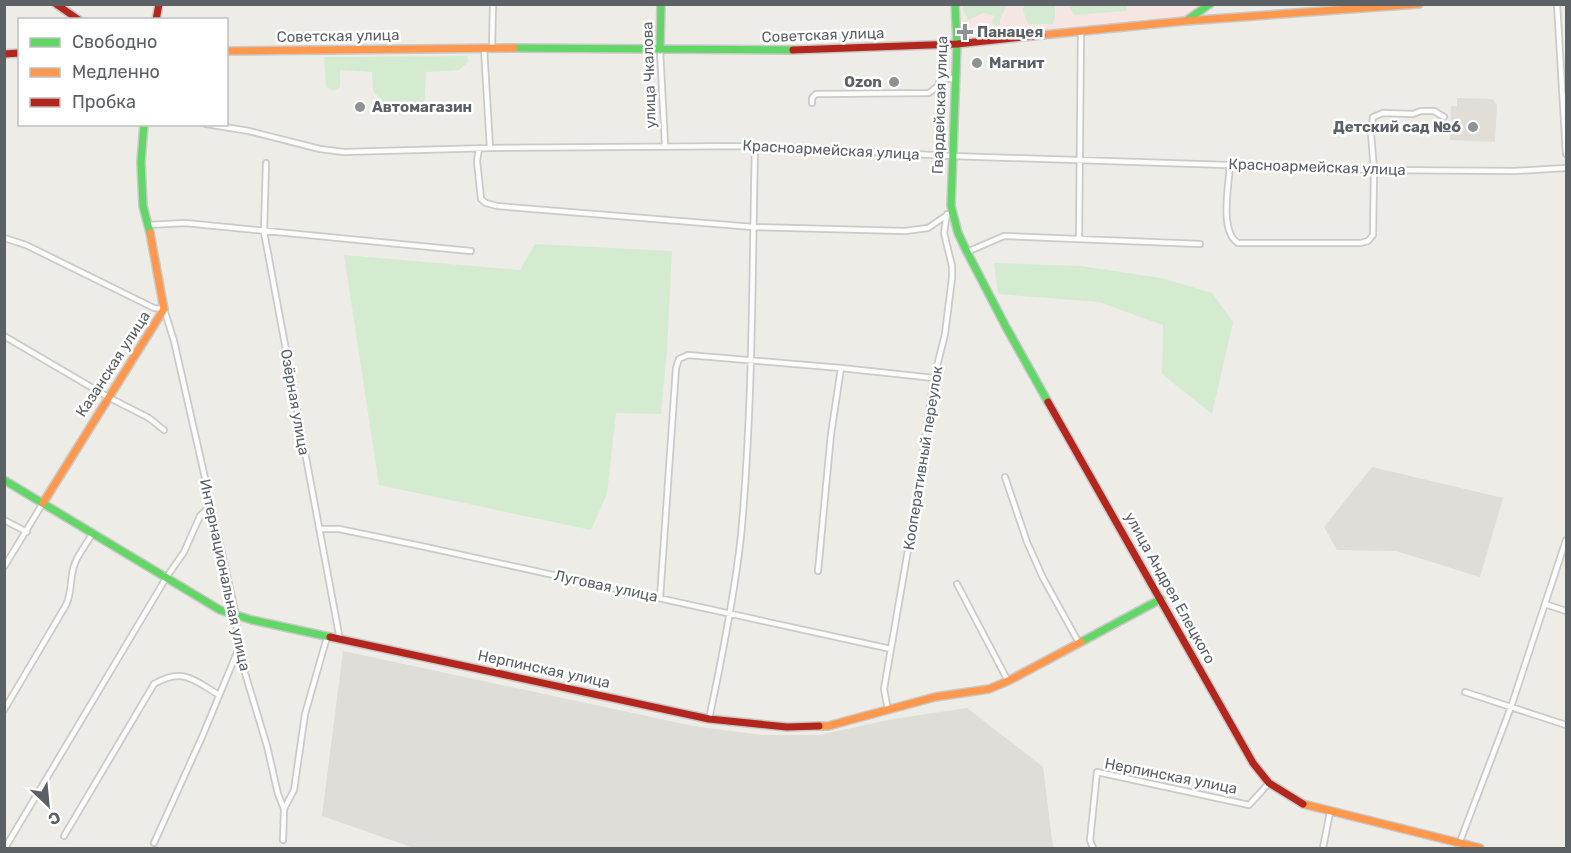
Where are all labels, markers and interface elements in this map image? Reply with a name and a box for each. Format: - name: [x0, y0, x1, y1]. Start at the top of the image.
- legend: [18, 18, 228, 126]
- street label: улица Чкалова: [638, 21, 660, 129]
- place label: Панацея: [977, 23, 1043, 41]
- street label: Советская улица: [761, 24, 885, 46]
- marker: Панацея: [958, 25, 972, 39]
- street label: Советская улица: [277, 26, 399, 46]
- text: Свободно: [72, 31, 157, 53]
- street label: Гвардейская улица: [929, 36, 951, 174]
- place label: Магнит: [989, 54, 1045, 72]
- marker: Магнит: [970, 56, 984, 70]
- text: Медленно: [72, 61, 160, 83]
- place label: Ozon: [844, 73, 882, 91]
- marker: Ozon: [887, 75, 901, 89]
- text: Пробка: [72, 91, 136, 113]
- place label: Автомагазин: [372, 98, 472, 116]
- marker: Автомагазин: [353, 100, 367, 114]
- place label: Детский сад №6: [1333, 118, 1461, 136]
- marker: Детский сад №6: [1466, 120, 1480, 134]
- street label: Красноармейская улица: [742, 136, 920, 164]
- street label: Красноармейская улица: [1228, 155, 1406, 179]
- street label: Казанская улица: [72, 308, 154, 420]
- street label: Озёрная улица: [277, 347, 313, 457]
- street label: Кооперативный переулок: [900, 365, 946, 551]
- street label: Интернациональная улица: [196, 477, 254, 673]
- street label: улица Андрея Елецкого: [1121, 509, 1219, 667]
- street label: Луговая улица: [553, 566, 659, 606]
- street label: Нерпинская улица: [476, 646, 612, 692]
- street label: Нерпинская улица: [1103, 754, 1239, 798]
- north arrow: [18, 775, 78, 835]
- text: С: [45, 807, 64, 829]

